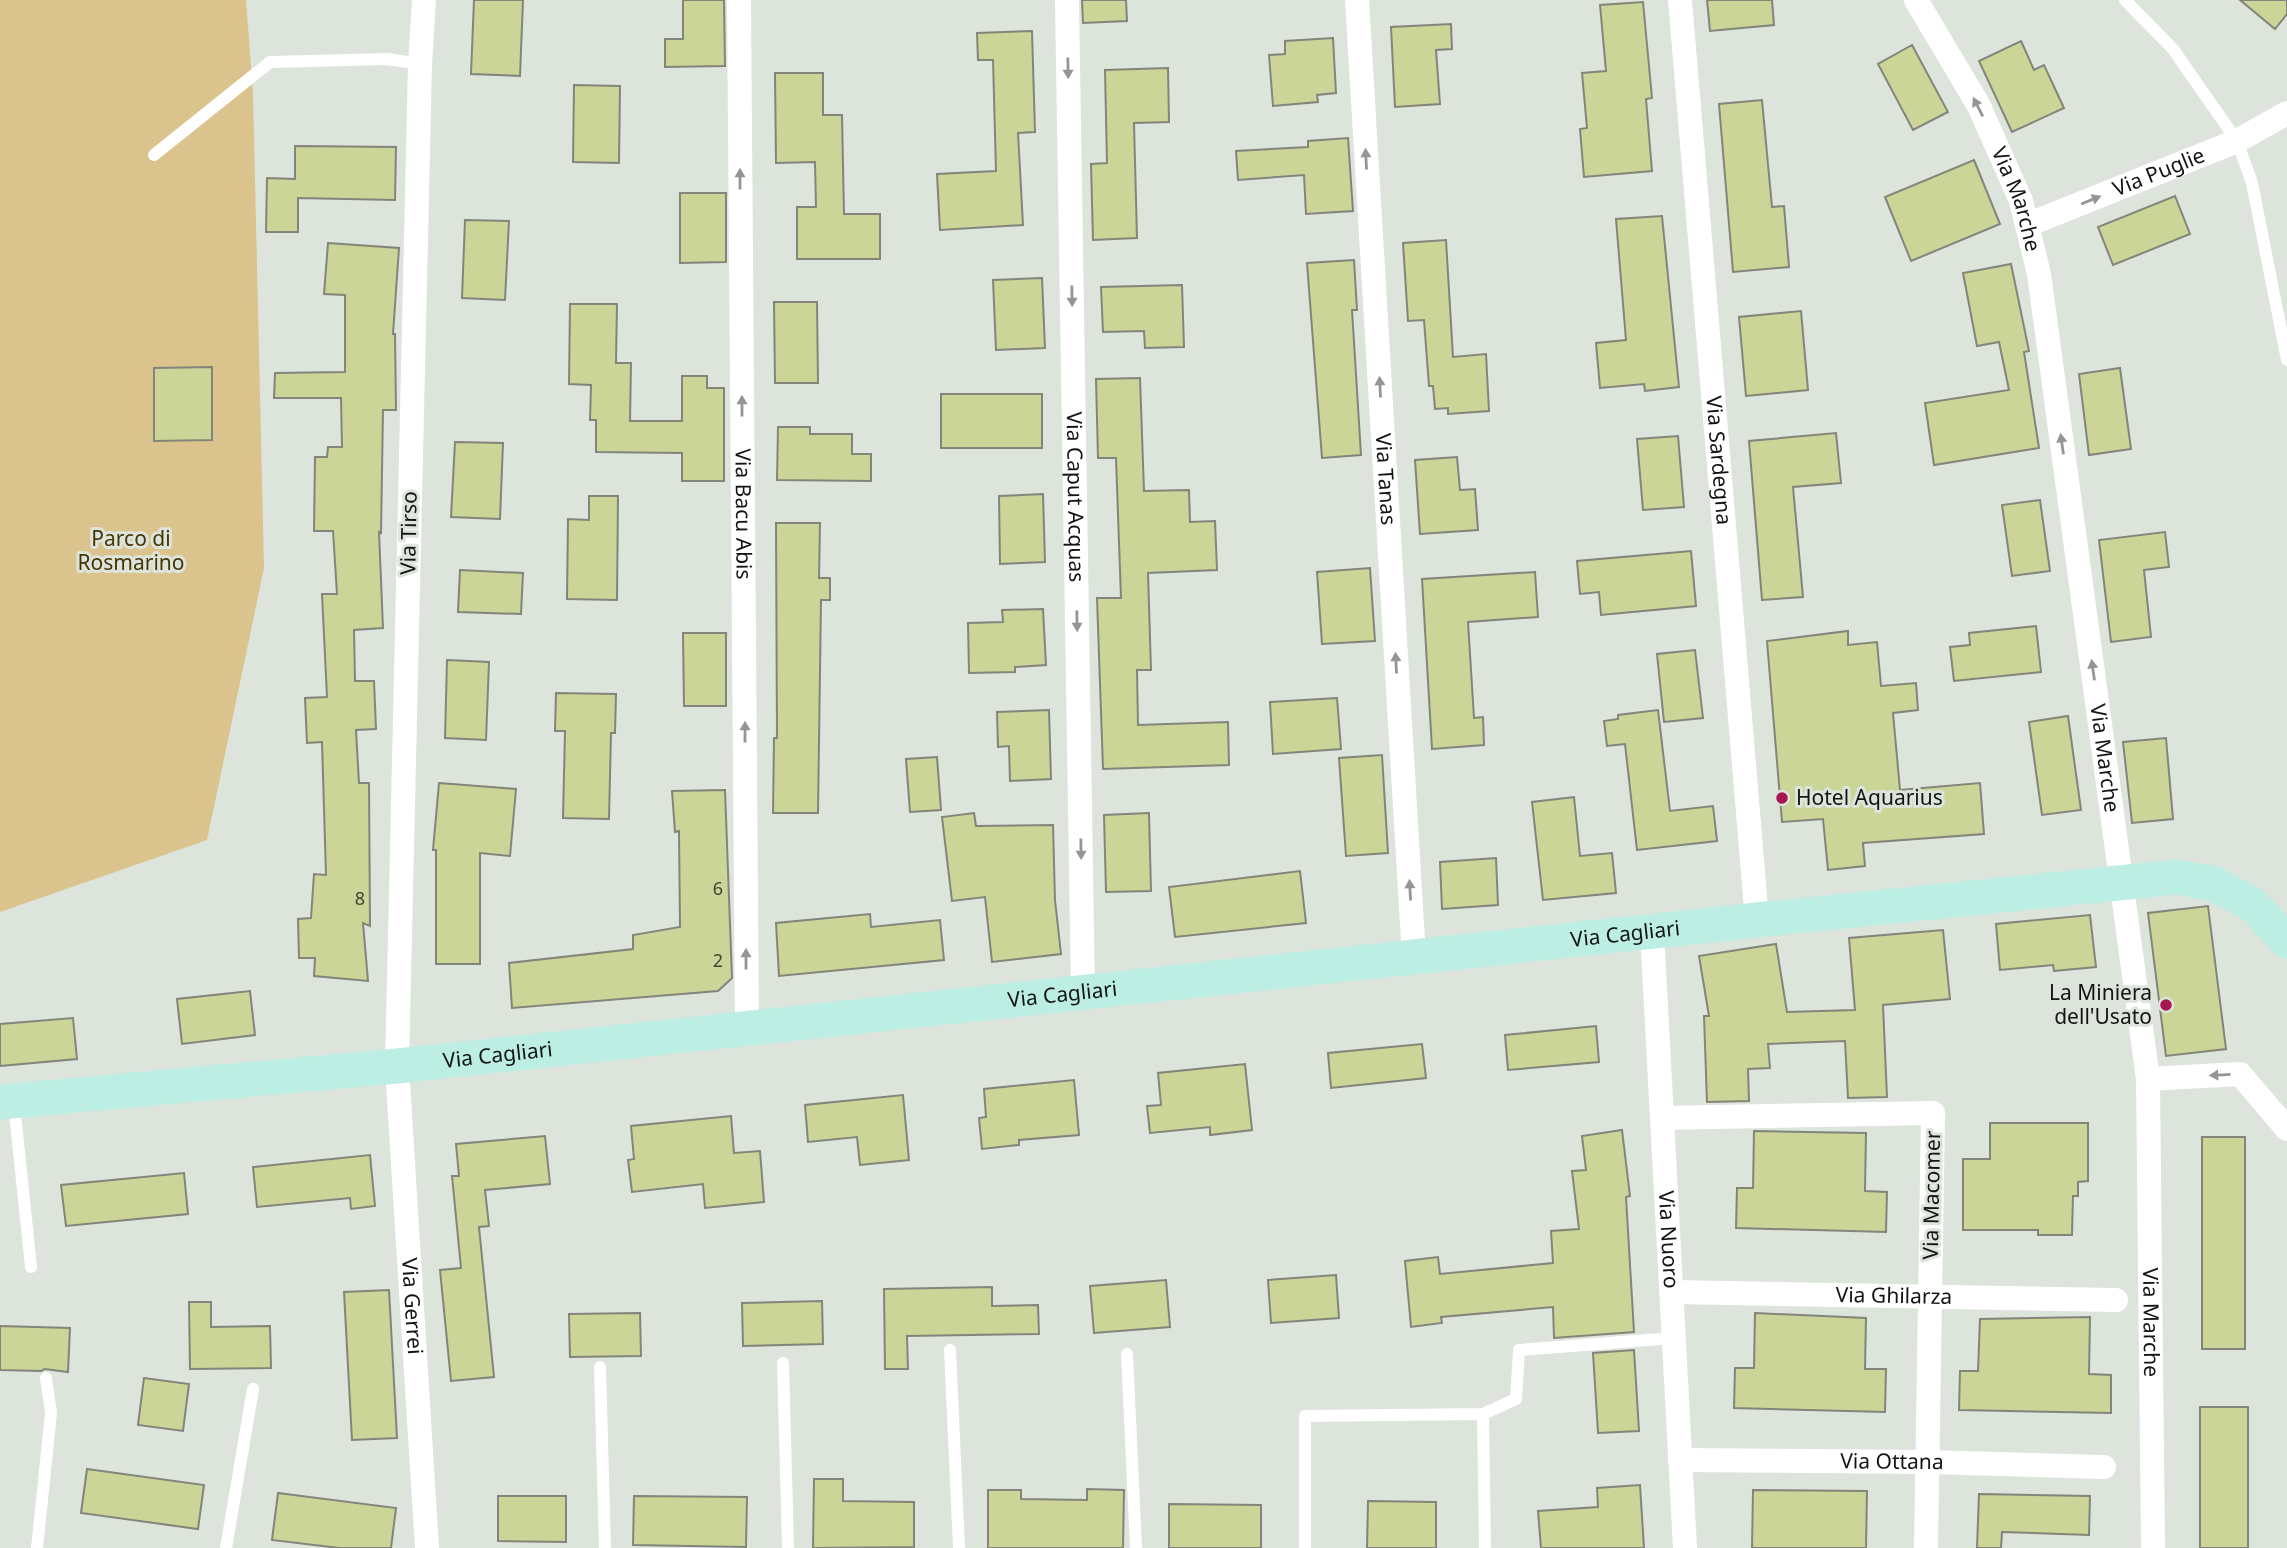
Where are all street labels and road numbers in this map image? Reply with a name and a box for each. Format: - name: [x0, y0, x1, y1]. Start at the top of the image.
- street label: Via Puglie: [2108, 140, 2209, 202]
- street label: Via Marche: [1986, 142, 2048, 254]
- street label: Via Sardegna: [1700, 395, 1739, 526]
- street label: Via Caput Acquas: [1061, 411, 1091, 582]
- street label: Via Tanas: [1370, 432, 1403, 526]
- street label: Via Bacu Abis: [729, 448, 759, 580]
- street label: Via Tirso: [393, 491, 423, 575]
- street label: Via Marche: [2084, 702, 2127, 814]
- street label: Via Cagliari: [1569, 913, 1681, 953]
- street label: Via Cagliari: [1006, 974, 1119, 1013]
- street label: Via Cagliari: [442, 1034, 554, 1074]
- street label: Via Macomer: [1916, 1130, 1946, 1260]
- street label: Via Nuoro: [1653, 1190, 1686, 1289]
- street label: Via Gerrei: [396, 1257, 430, 1355]
- street label: Via Marche: [2137, 1267, 2166, 1377]
- street label: Via Ghilarza: [1835, 1280, 1952, 1310]
- street label: Via Ottana: [1840, 1446, 1944, 1475]

